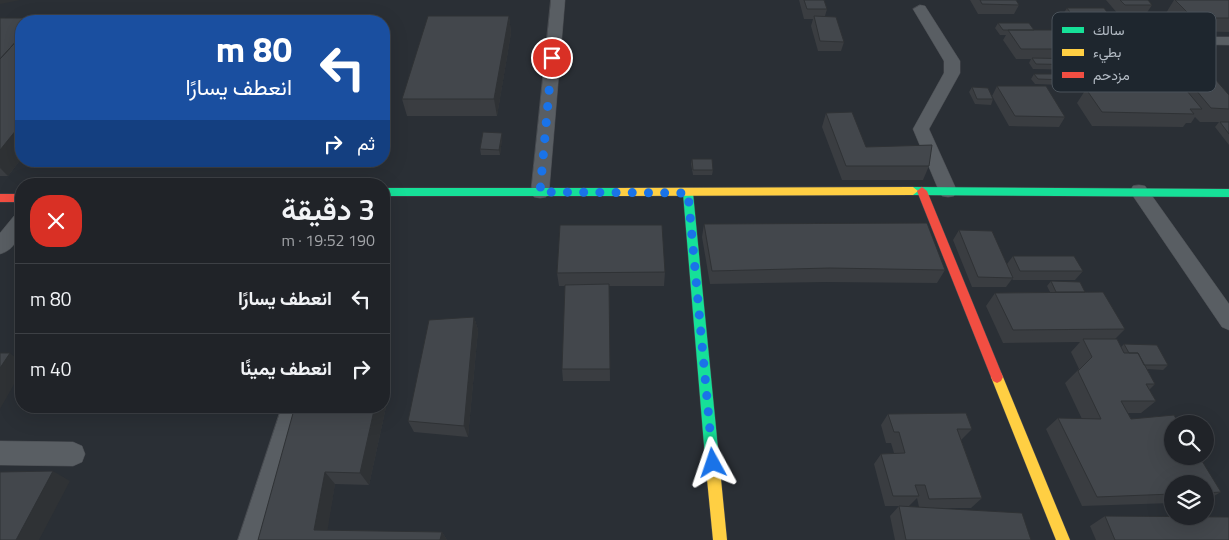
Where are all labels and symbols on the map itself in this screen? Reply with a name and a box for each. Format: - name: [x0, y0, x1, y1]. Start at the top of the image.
- legend: [1052, 12, 1216, 92]
- text: سالك: [1093, 19, 1124, 40]
- pin: [531, 37, 573, 79]
- text: بطيء: [1093, 41, 1121, 64]
- text: مزدحم: [1093, 64, 1130, 85]
- position arrow: [686, 436, 738, 488]

